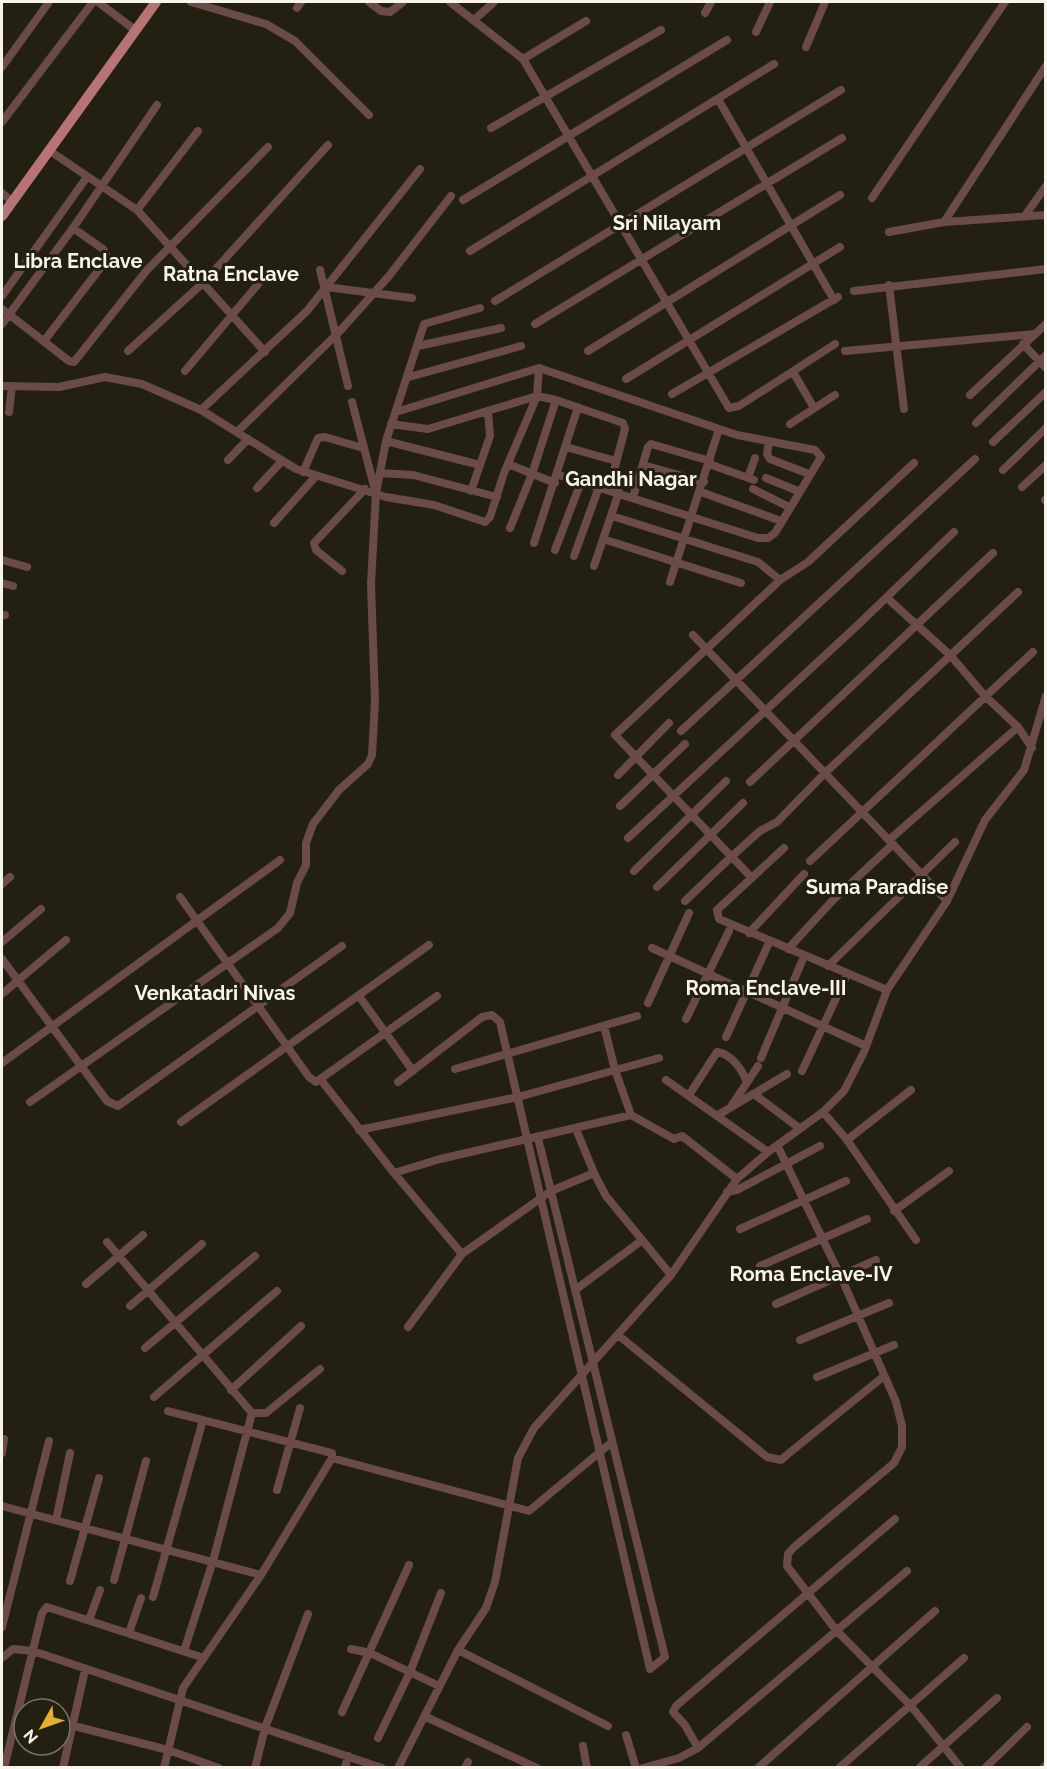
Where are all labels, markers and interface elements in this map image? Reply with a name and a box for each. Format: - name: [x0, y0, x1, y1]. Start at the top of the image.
- district label: Sri Nilayam: [613, 211, 721, 235]
- district label: Libra Enclave: [14, 249, 142, 273]
- district label: Ratna Enclave: [163, 262, 299, 286]
- district label: Gandhi Nagar: [565, 467, 697, 491]
- district label: Suma Paradise: [806, 875, 948, 899]
- district label: Roma Enclave-III: [686, 976, 846, 1000]
- district label: Venkatadri Nivas: [135, 981, 296, 1005]
- district label: Roma Enclave-IV: [730, 1262, 893, 1286]
- north arrow: [12, 1697, 72, 1757]
- text: N: [20, 1726, 42, 1747]

